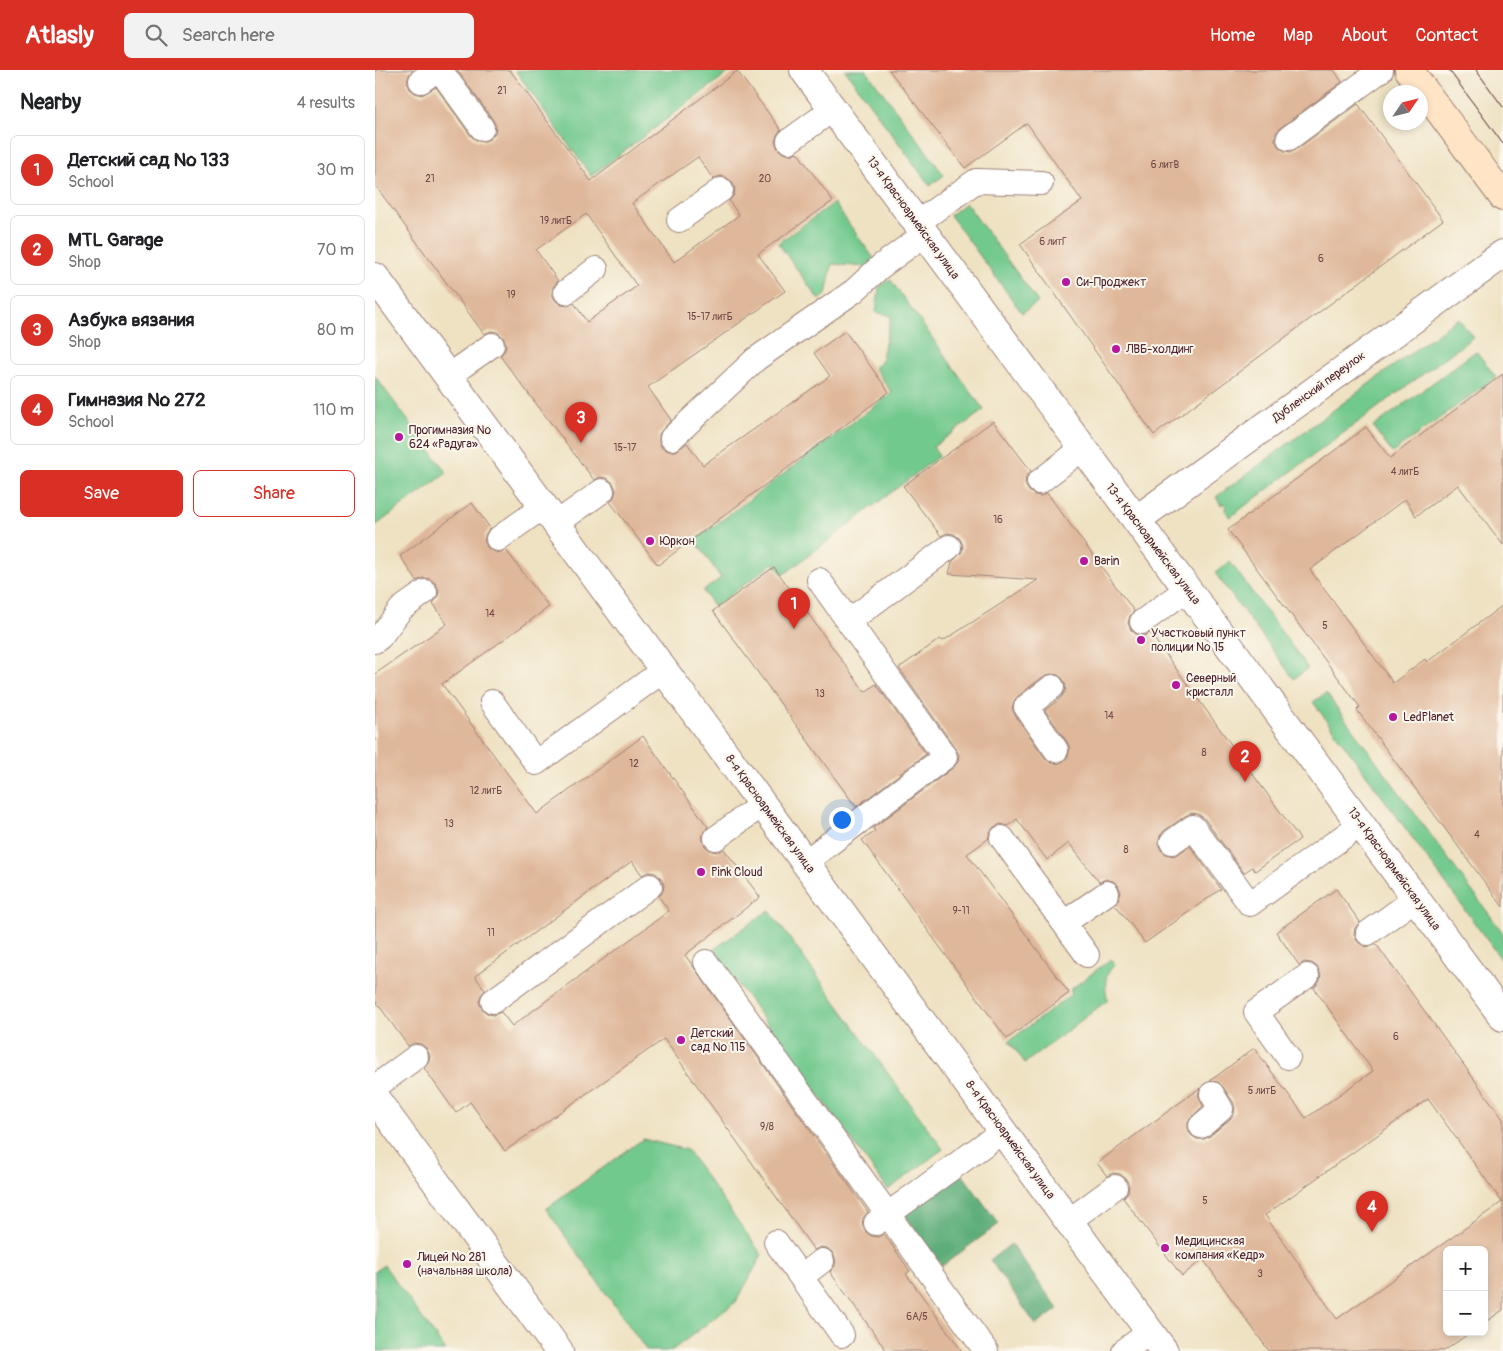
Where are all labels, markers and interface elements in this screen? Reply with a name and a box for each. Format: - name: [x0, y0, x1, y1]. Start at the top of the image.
- search box: [124, 13, 474, 58]
- text: Atlasly: [25, 21, 94, 50]
- icon: search: [142, 21, 170, 49]
- text: Search here: [182, 23, 275, 47]
- text: Home: [1210, 24, 1255, 47]
- text: Map: [1283, 24, 1313, 47]
- text: About: [1341, 24, 1387, 47]
- text: Contact: [1415, 24, 1478, 47]
- house number: 21: [497, 85, 507, 97]
- north arrow: [1383, 85, 1428, 130]
- text: Nearby: [20, 89, 81, 116]
- text: 4 results: [297, 93, 355, 113]
- text: Детский сад № 133: [68, 148, 229, 172]
- street label: 13-я Красноармейская улица: [863, 154, 963, 283]
- house number: 6 литВ: [1151, 159, 1180, 171]
- text: 1: [34, 160, 40, 180]
- text: 30 m: [316, 160, 354, 180]
- text: School: [68, 172, 114, 192]
- house number: 21: [425, 173, 435, 185]
- house number: 20: [759, 173, 771, 185]
- house number: 19 литБ: [540, 215, 572, 227]
- text: MTL Garage: [68, 228, 163, 252]
- house number: 6 литГ: [1039, 236, 1067, 248]
- text: 2: [33, 240, 41, 260]
- text: 70 m: [317, 240, 354, 260]
- text: Shop: [68, 252, 101, 272]
- house number: 6: [1318, 253, 1324, 265]
- place label: Си-Проджект: [1076, 275, 1146, 290]
- marker: Си-Проджект: [1060, 276, 1072, 288]
- house number: 19: [506, 289, 516, 301]
- text: Азбука вязания: [68, 308, 194, 332]
- house number: 15-17 литБ: [687, 311, 733, 323]
- text: 3: [33, 320, 41, 340]
- text: 80 m: [317, 320, 354, 340]
- text: Shop: [68, 332, 101, 352]
- place label: ЛВБ-холдинг: [1125, 342, 1194, 357]
- marker: ЛВБ-холдинг: [1110, 343, 1122, 355]
- street label: Дубленский переулок: [1269, 348, 1368, 426]
- text: Гимназия № 272: [68, 388, 206, 412]
- text: 4: [32, 400, 42, 420]
- text: 110 m: [313, 400, 354, 420]
- pin: 3: [565, 402, 597, 443]
- text: School: [68, 412, 114, 432]
- place label: Прогимназия № 624 «Радуга»: [409, 423, 492, 452]
- marker: Прогимназия № 624 «Радуга»: [393, 431, 405, 443]
- house number: 15-17: [614, 442, 637, 454]
- house number: 4 литБ: [1391, 466, 1419, 478]
- button: Save: [20, 470, 183, 517]
- button: Share: [193, 470, 355, 517]
- street label: 13-я Красноармейская улица: [1102, 480, 1204, 608]
- house number: 16: [993, 514, 1003, 526]
- place label: Юркон: [660, 534, 695, 549]
- marker: Юркон: [644, 535, 656, 547]
- place label: Barin: [1094, 554, 1120, 569]
- marker: Barin: [1078, 555, 1090, 567]
- pin: 1: [778, 588, 810, 629]
- house number: 14: [485, 608, 495, 620]
- house number: 5: [1322, 620, 1328, 632]
- place label: Участковый пункт полиции № 15: [1151, 626, 1246, 655]
- marker: Участковый пункт полиции № 15: [1135, 634, 1147, 646]
- place label: Северный кристалл: [1186, 671, 1237, 700]
- marker: Северный кристалл: [1170, 679, 1182, 691]
- house number: 13: [815, 688, 825, 700]
- house number: 14: [1104, 710, 1114, 722]
- place label: LedPlanet: [1403, 710, 1454, 725]
- marker: LedPlanet: [1387, 711, 1399, 723]
- pin: 2: [1229, 741, 1261, 782]
- house number: 8: [1201, 747, 1207, 759]
- street label: 8-я Красноармейская улица: [722, 752, 818, 877]
- house number: 12: [629, 758, 639, 770]
- house number: 12 литБ: [470, 785, 502, 797]
- street label: 13-я Красноармейская улица: [1344, 805, 1444, 934]
- your location: [829, 807, 855, 833]
- house number: 13: [444, 818, 454, 830]
- house number: 4: [1474, 829, 1480, 841]
- house number: 8: [1123, 844, 1129, 856]
- place label: Pink Cloud: [711, 865, 763, 880]
- marker: Pink Cloud: [695, 866, 707, 878]
- house number: 9-11: [952, 905, 970, 917]
- house number: 11: [487, 927, 495, 939]
- place label: Детский сад № 115: [690, 1026, 746, 1055]
- house number: 6: [1393, 1031, 1399, 1043]
- marker: Детский сад № 115: [675, 1034, 687, 1046]
- street label: 8-я Красноармейская улица: [962, 1078, 1058, 1203]
- house number: 5 литБ: [1248, 1085, 1276, 1097]
- house number: 9/8: [760, 1121, 774, 1133]
- pin: 4: [1356, 1191, 1388, 1232]
- house number: 5: [1202, 1195, 1208, 1207]
- place label: Медицинская компания «Кедр»: [1175, 1234, 1265, 1263]
- marker: Медицинская компания «Кедр»: [1159, 1242, 1171, 1254]
- map controls: [1443, 1246, 1488, 1336]
- button: +: [1443, 1246, 1488, 1291]
- place label: Лицей № 281 (начальная школа): [416, 1250, 513, 1279]
- marker: Лицей № 281 (начальная школа): [401, 1258, 413, 1270]
- house number: 3: [1257, 1268, 1263, 1280]
- button: −: [1443, 1291, 1488, 1336]
- house number: 6А/5: [906, 1311, 928, 1323]

